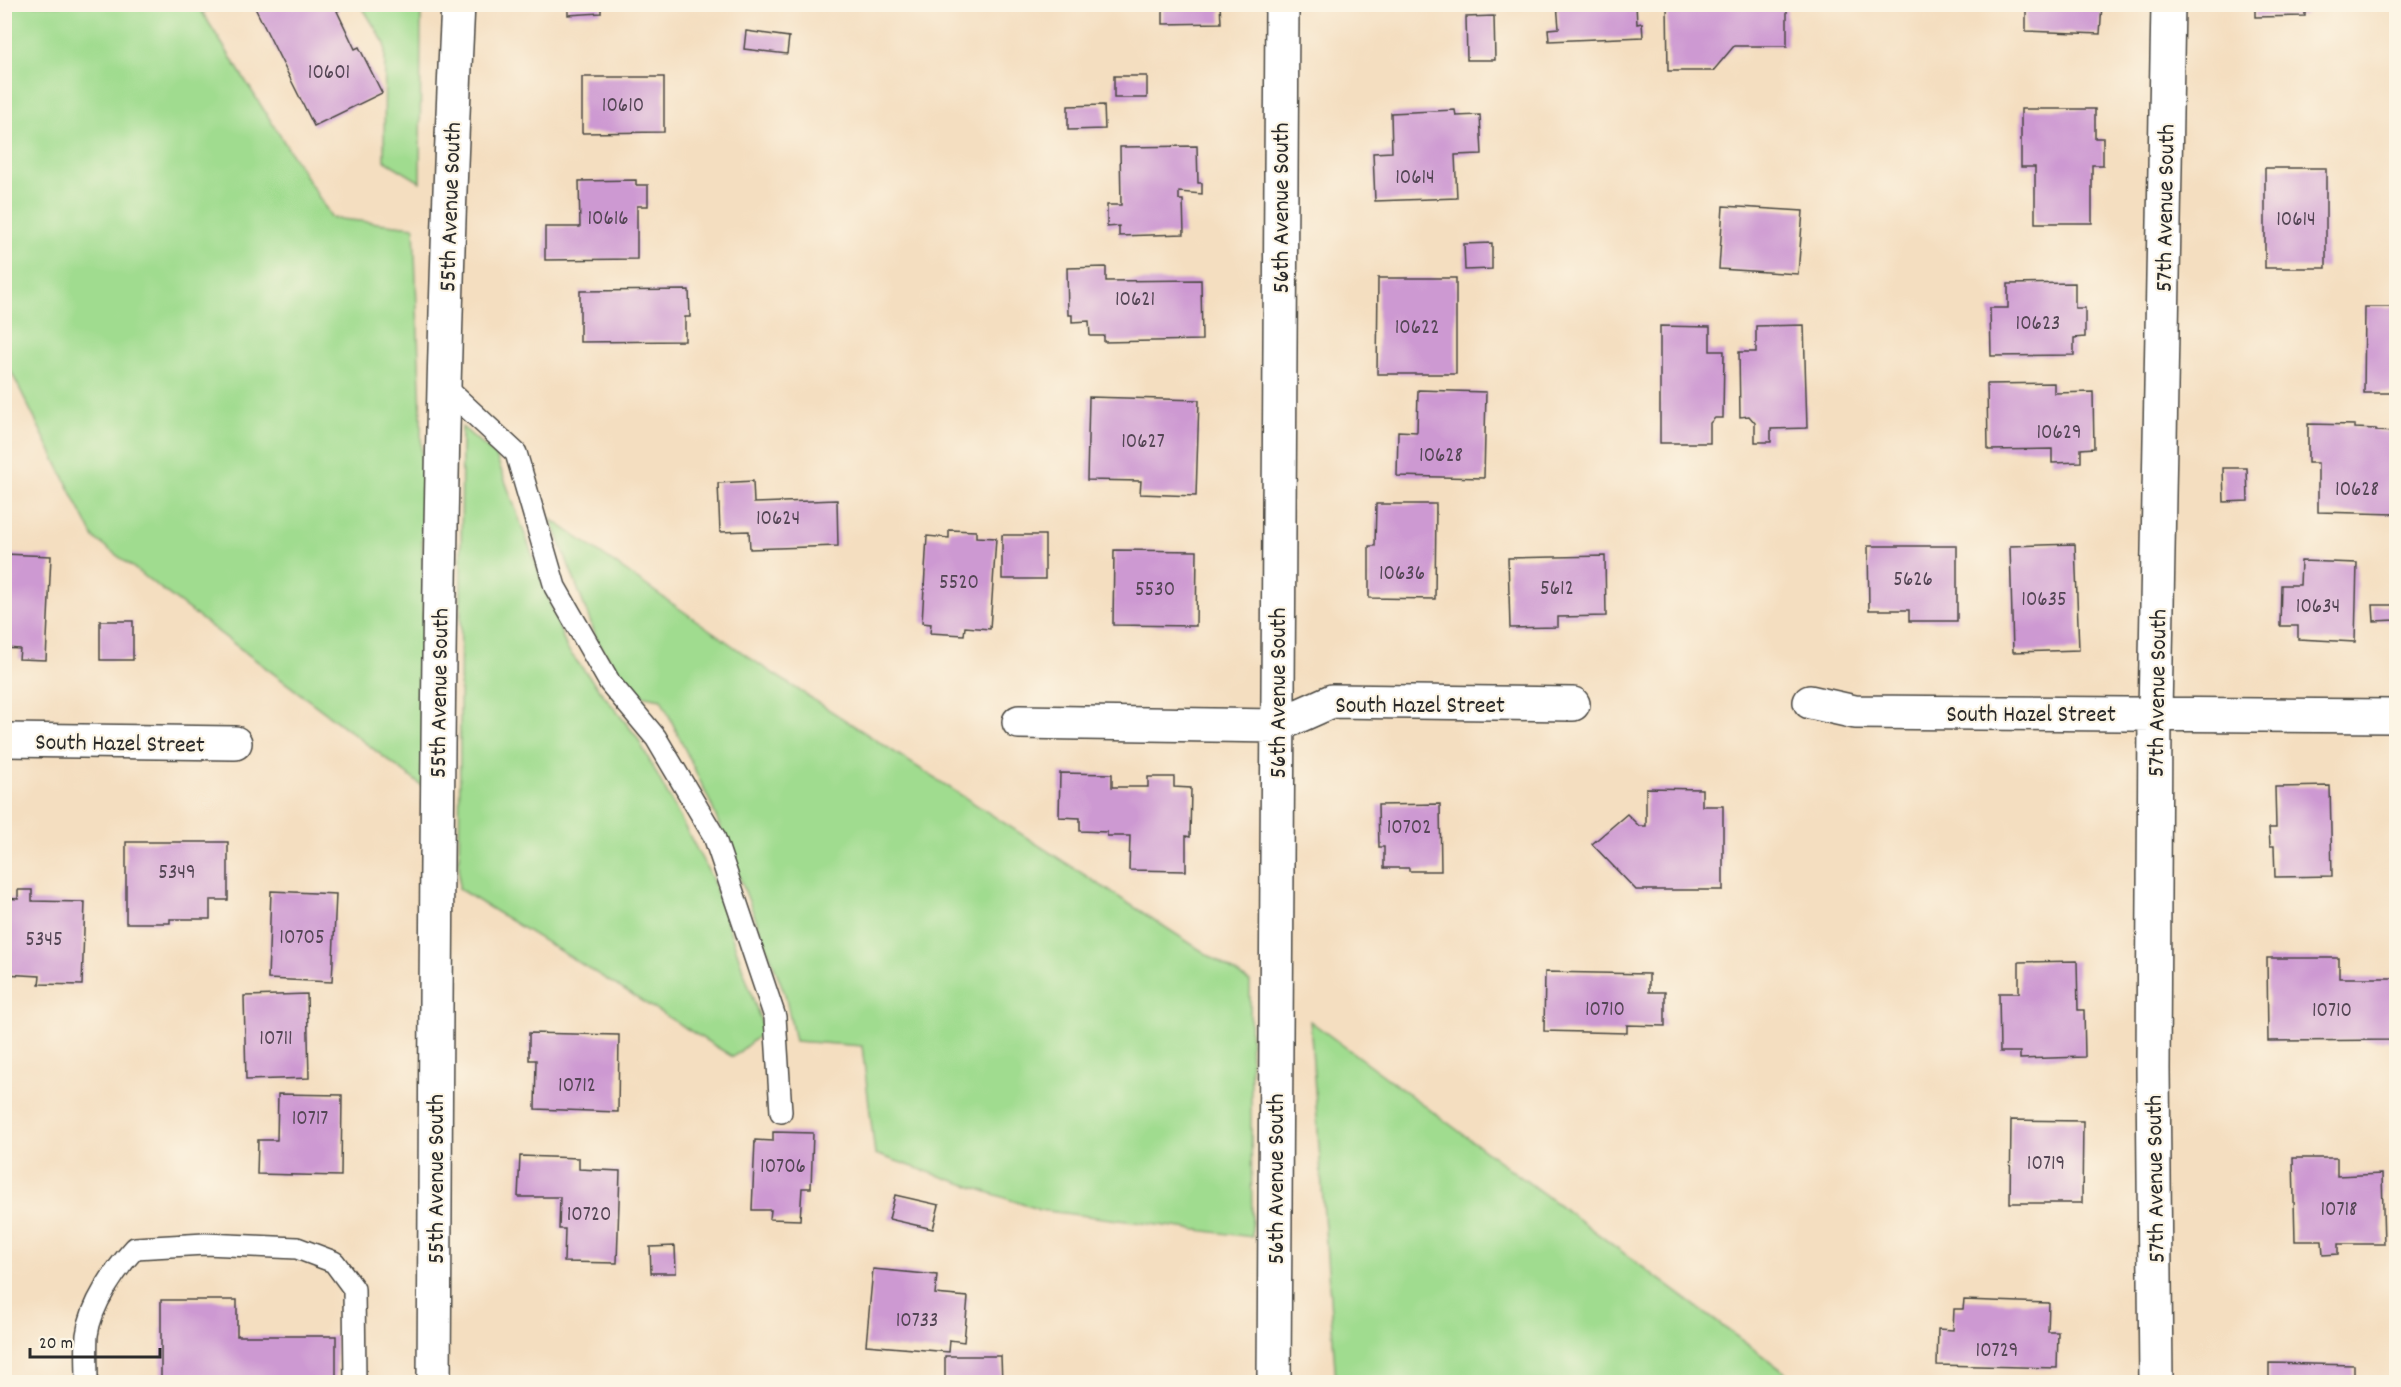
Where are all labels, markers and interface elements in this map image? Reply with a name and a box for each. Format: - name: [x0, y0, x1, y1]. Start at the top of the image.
- house number: 10601: [308, 59, 350, 89]
- house number: 10610: [602, 92, 644, 122]
- street label: 55th Avenue South: [432, 121, 472, 293]
- street label: 56th Avenue South: [1266, 123, 1300, 293]
- street label: 57th Avenue South: [2149, 124, 2185, 292]
- house number: 10614: [1395, 164, 1435, 194]
- house number: 10616: [587, 205, 629, 235]
- house number: 10614: [2276, 206, 2316, 236]
- house number: 10621: [1115, 286, 1155, 316]
- house number: 10623: [2016, 310, 2060, 340]
- house number: 10622: [1395, 314, 1439, 344]
- house number: 10629: [2036, 419, 2082, 449]
- house number: 10627: [1121, 428, 1165, 458]
- house number: 10628: [1419, 442, 1463, 472]
- house number: 10628: [2335, 476, 2379, 506]
- house number: 10624: [756, 505, 800, 535]
- house number: 10636: [1379, 560, 1425, 590]
- house number: 5626: [1893, 566, 1933, 596]
- house number: 5520: [939, 569, 979, 599]
- house number: 5612: [1540, 575, 1574, 605]
- house number: 5530: [1135, 576, 1175, 606]
- house number: 10635: [2021, 586, 2067, 616]
- house number: 10634: [2296, 593, 2340, 623]
- street label: 55th Avenue South: [423, 608, 459, 778]
- street label: 56th Avenue South: [1263, 608, 1297, 778]
- street label: 57th Avenue South: [2141, 609, 2177, 777]
- street label: South Hazel Street: [1335, 690, 1505, 724]
- street label: South Hazel Street: [1946, 699, 2116, 733]
- street label: South Hazel Street: [35, 727, 205, 763]
- house number: 10702: [1387, 814, 1431, 844]
- house number: 5349: [158, 859, 196, 889]
- house number: 10705: [279, 924, 325, 954]
- house number: 5345: [25, 926, 63, 956]
- house number: 10710: [1585, 996, 1625, 1026]
- house number: 10710: [2312, 997, 2352, 1027]
- house number: 10711: [259, 1025, 293, 1055]
- house number: 10712: [558, 1072, 596, 1102]
- street label: 55th Avenue South: [421, 1094, 455, 1264]
- street label: 56th Avenue South: [1261, 1094, 1295, 1264]
- street label: 57th Avenue South: [2139, 1095, 2175, 1263]
- house number: 10717: [292, 1105, 328, 1135]
- house number: 10719: [2027, 1150, 2065, 1180]
- house number: 10706: [760, 1153, 806, 1183]
- house number: 10718: [2320, 1196, 2358, 1226]
- house number: 10720: [567, 1201, 611, 1231]
- house number: 10733: [896, 1307, 938, 1337]
- scale bar: [30, 1321, 160, 1359]
- text: 20 m: [39, 1332, 73, 1357]
- house number: 10729: [1976, 1337, 2018, 1367]

